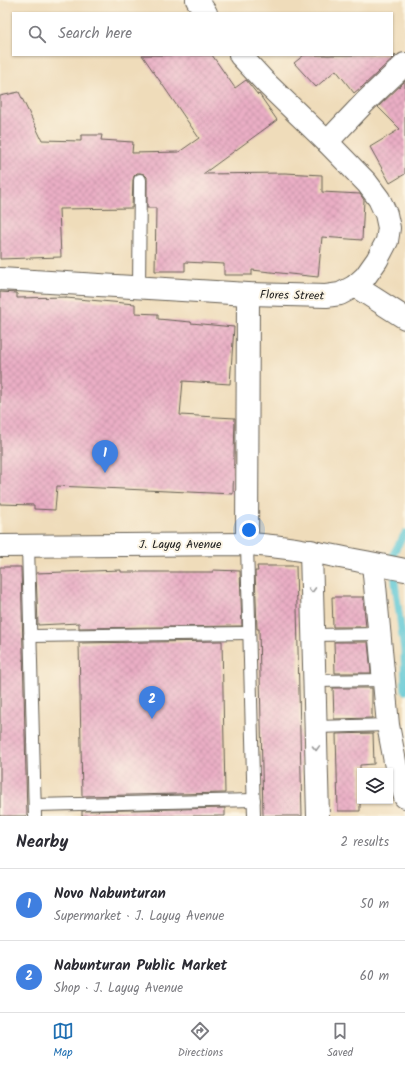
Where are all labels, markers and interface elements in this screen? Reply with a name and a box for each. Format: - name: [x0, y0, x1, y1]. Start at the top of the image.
- search box: [12, 12, 393, 56]
- text: Search here: [58, 22, 132, 46]
- icon: search: [26, 23, 48, 45]
- street label: Flores Street: [260, 285, 325, 306]
- pin: 1: [92, 440, 118, 473]
- your location: [239, 520, 259, 540]
- street label: J. Layug Avenue: [139, 535, 222, 554]
- one-way arrow: [308, 587, 316, 593]
- pin: 2: [139, 686, 165, 719]
- one-way arrow: [312, 745, 321, 751]
- map controls: [357, 768, 393, 804]
- button: layers: [357, 768, 393, 804]
- text: Nearby: [16, 829, 68, 856]
- text: 2 results: [341, 832, 389, 853]
- text: Novo Nabunturan: [54, 882, 166, 906]
- text: 1: [27, 894, 31, 915]
- text: 50 m: [360, 894, 389, 915]
- text: Supermarket · J. Layug Avenue: [54, 906, 224, 927]
- text: Nabunturan Public Market: [54, 954, 227, 978]
- text: 2: [25, 966, 33, 987]
- text: 60 m: [360, 966, 389, 987]
- text: Shop · J. Layug Avenue: [54, 978, 183, 999]
- tab: Map: [52, 1020, 74, 1062]
- tab: Directions: [178, 1020, 223, 1062]
- tab: Saved: [327, 1020, 353, 1062]

